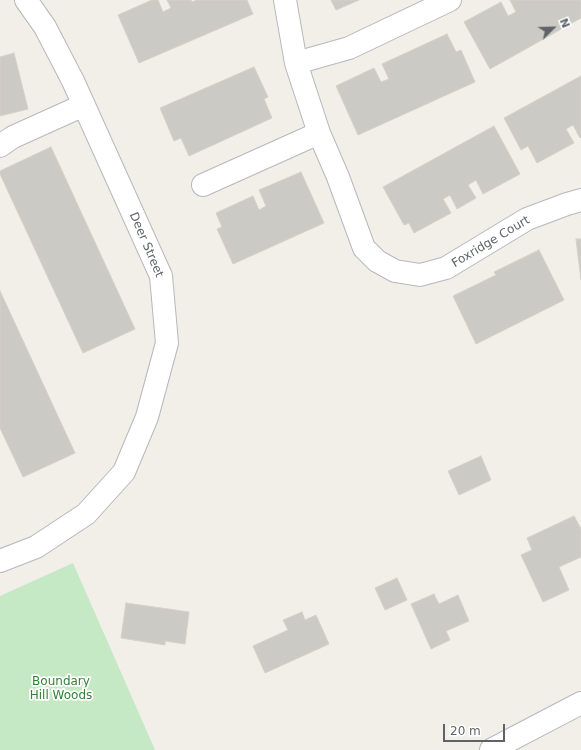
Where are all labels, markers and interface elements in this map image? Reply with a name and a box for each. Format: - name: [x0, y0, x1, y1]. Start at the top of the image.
- north arrow: [533, 8, 573, 48]
- text: N: [557, 16, 572, 30]
- street label: Deer Street: [126, 210, 166, 280]
- street label: Foxridge Court: [449, 213, 533, 271]
- park label: Boundary Hill Woods: [30, 675, 92, 703]
- scale bar: [445, 716, 507, 742]
- text: 20 m: [450, 724, 481, 738]

